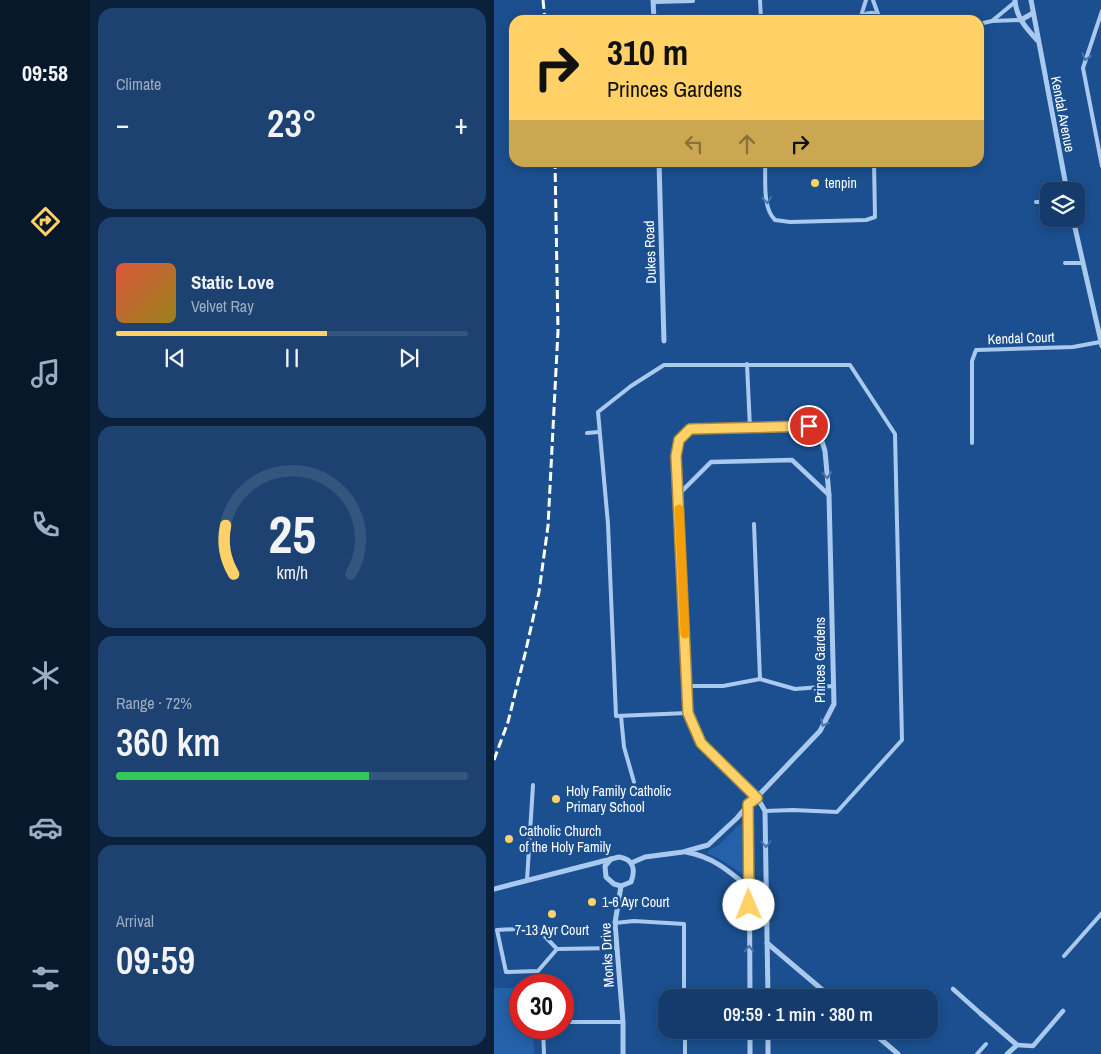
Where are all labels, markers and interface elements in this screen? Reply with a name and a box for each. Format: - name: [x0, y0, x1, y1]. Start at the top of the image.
- text: 310 m: [607, 29, 688, 76]
- icon: right: [524, 35, 589, 100]
- one-way arrow: [1082, 52, 1092, 60]
- text: 09:58: [22, 58, 68, 88]
- text: Climate: [116, 73, 161, 95]
- text: Princes Gardens: [607, 74, 742, 104]
- street label: Kendal Avenue: [1047, 74, 1079, 154]
- text: 23°: [267, 98, 317, 149]
- text: −: [116, 105, 129, 143]
- text: +: [455, 105, 468, 143]
- icon: left: [680, 130, 708, 158]
- icon: ahead: [733, 130, 761, 158]
- icon: right: [786, 130, 814, 158]
- place label: tenpin: [825, 174, 857, 192]
- marker: tenpin: [809, 177, 821, 189]
- map controls: [1040, 182, 1085, 227]
- button: layers: [1040, 182, 1085, 227]
- one-way arrow: [761, 196, 772, 204]
- icon: directions: [28, 204, 63, 239]
- street label: Dukes Road: [640, 220, 660, 284]
- text: Static Love: [191, 269, 274, 295]
- text: Velvet Ray: [191, 295, 254, 317]
- street label: Kendal Court: [987, 328, 1055, 348]
- icon: previous: [161, 344, 189, 372]
- icon: pause: [278, 344, 306, 372]
- icon: next: [395, 344, 423, 372]
- icon: music: [28, 356, 63, 391]
- pin: [788, 405, 830, 447]
- icon: arrive: [795, 412, 823, 440]
- one-way arrow: [821, 472, 832, 480]
- text: 25: [268, 499, 316, 569]
- icon: phone: [28, 507, 63, 542]
- text: km/h: [276, 561, 308, 585]
- street label: Princes Gardens: [811, 617, 829, 703]
- icon: climate: [28, 658, 63, 693]
- text: Range · 72%: [116, 692, 192, 714]
- text: 360 km: [116, 717, 220, 768]
- one-way arrow: [820, 718, 830, 727]
- place label: Holy Family Catholic Primary School: [566, 782, 672, 816]
- marker: Holy Family Catholic Primary School: [550, 793, 562, 805]
- icon: car: [28, 810, 63, 845]
- place label: Catholic Church of the Holy Family: [519, 822, 611, 856]
- marker: Catholic Church of the Holy Family: [503, 833, 515, 845]
- one-way arrow: [761, 840, 771, 848]
- position arrow: [722, 878, 774, 930]
- place label: 1-6 Ayr Court: [602, 893, 669, 911]
- marker: 1-6 Ayr Court: [586, 896, 598, 908]
- marker: 7-13 Ayr Court: [546, 908, 558, 920]
- text: Arrival: [116, 910, 154, 932]
- place label: 7-13 Ayr Court: [515, 921, 589, 939]
- street label: Monks Drive: [596, 922, 618, 988]
- text: 09:59: [116, 935, 195, 986]
- one-way arrow: [744, 945, 754, 952]
- icon: filters: [28, 961, 63, 996]
- speed limit sign: 30: [509, 974, 574, 1039]
- text: 09:59 · 1 min · 380 m: [723, 1001, 873, 1027]

